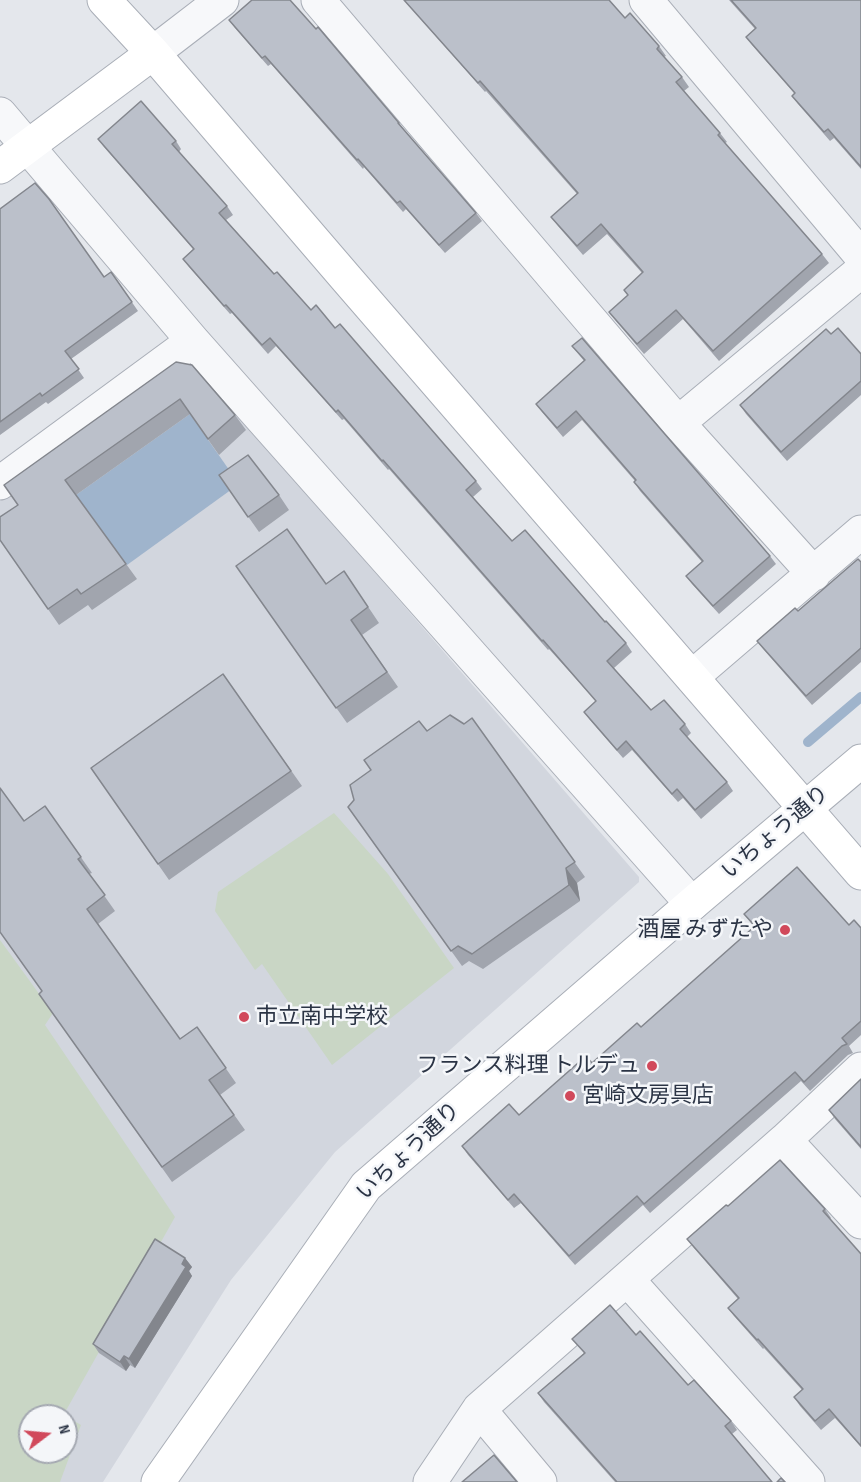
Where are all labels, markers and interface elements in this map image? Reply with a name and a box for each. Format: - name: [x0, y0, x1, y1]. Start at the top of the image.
- street label: いちょう通り: [717, 780, 835, 886]
- place label: 酒屋 みずたや: [638, 917, 773, 943]
- marker: 酒屋 みずたや: [778, 923, 792, 937]
- place label: 市立南中学校: [256, 1004, 388, 1030]
- marker: 市立南中学校: [237, 1010, 251, 1024]
- place label: フランス料理 トルデュ: [417, 1053, 640, 1079]
- marker: フランス料理 トルデュ: [645, 1059, 659, 1073]
- place label: 宮崎文房具店: [582, 1083, 714, 1109]
- marker: 宮崎文房具店: [563, 1089, 577, 1103]
- street label: いちょう通り: [352, 1097, 466, 1207]
- north arrow: [18, 1404, 78, 1464]
- text: N: [54, 1423, 74, 1436]

